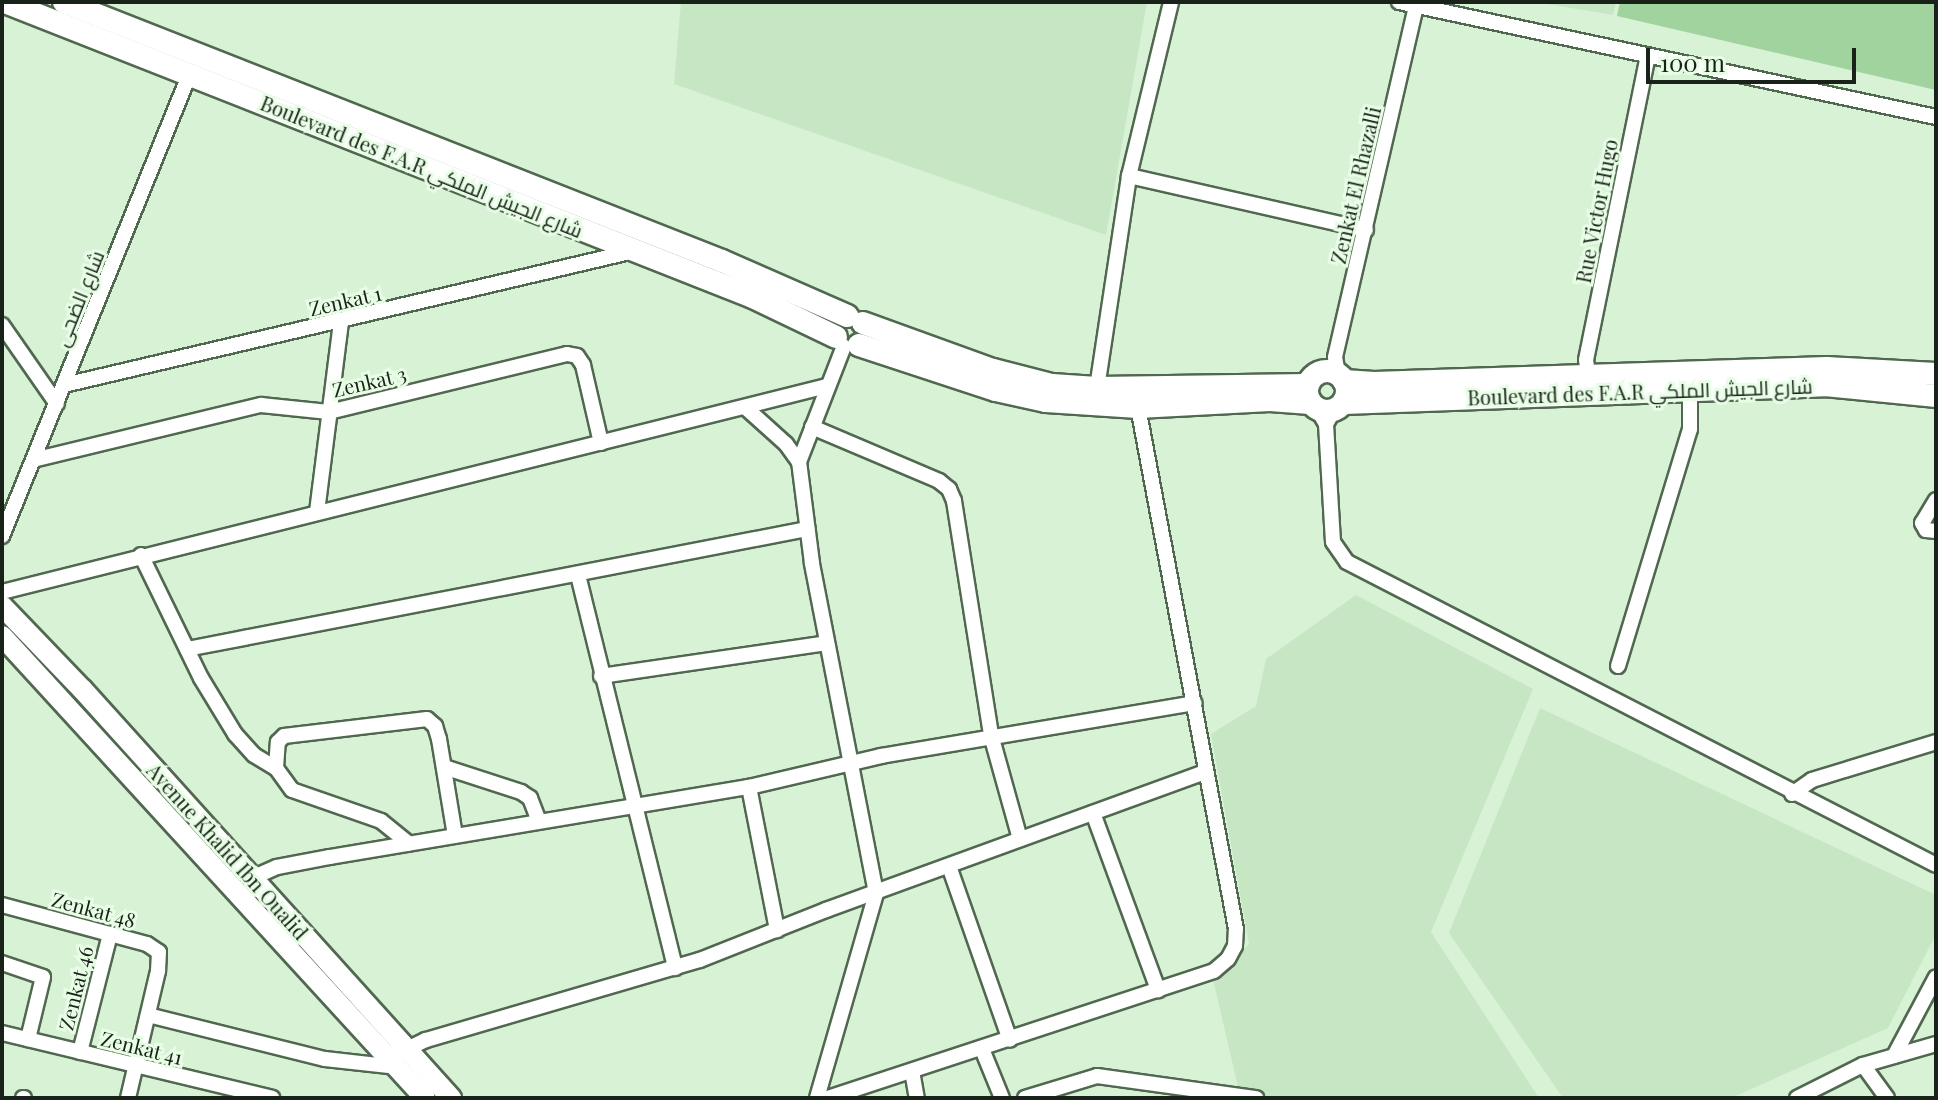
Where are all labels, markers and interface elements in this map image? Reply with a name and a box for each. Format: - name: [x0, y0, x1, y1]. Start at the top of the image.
- scale bar: [1650, 32, 1860, 82]
- text: 100 m: [1660, 46, 1725, 78]
- street label: Boulevard des F.A.R شارع الجيش الملكي: [257, 90, 587, 242]
- street label: Zenkat El Rhazalli: [1325, 104, 1385, 266]
- street label: Rue Victor Hugo: [1570, 137, 1622, 285]
- street label: شارع الضحى: [48, 246, 108, 350]
- street label: Zenkat 1: [306, 280, 384, 320]
- street label: Zenkat 3: [329, 361, 409, 401]
- street label: Boulevard des F.A.R شارع الجيش الملكي: [1467, 373, 1813, 409]
- street label: Avenue Khalid Ibn Oualid: [143, 758, 313, 944]
- street label: Zenkat 48: [49, 886, 139, 932]
- street label: Zenkat 46: [53, 943, 97, 1033]
- street label: Zenkat 41: [98, 1025, 186, 1069]

